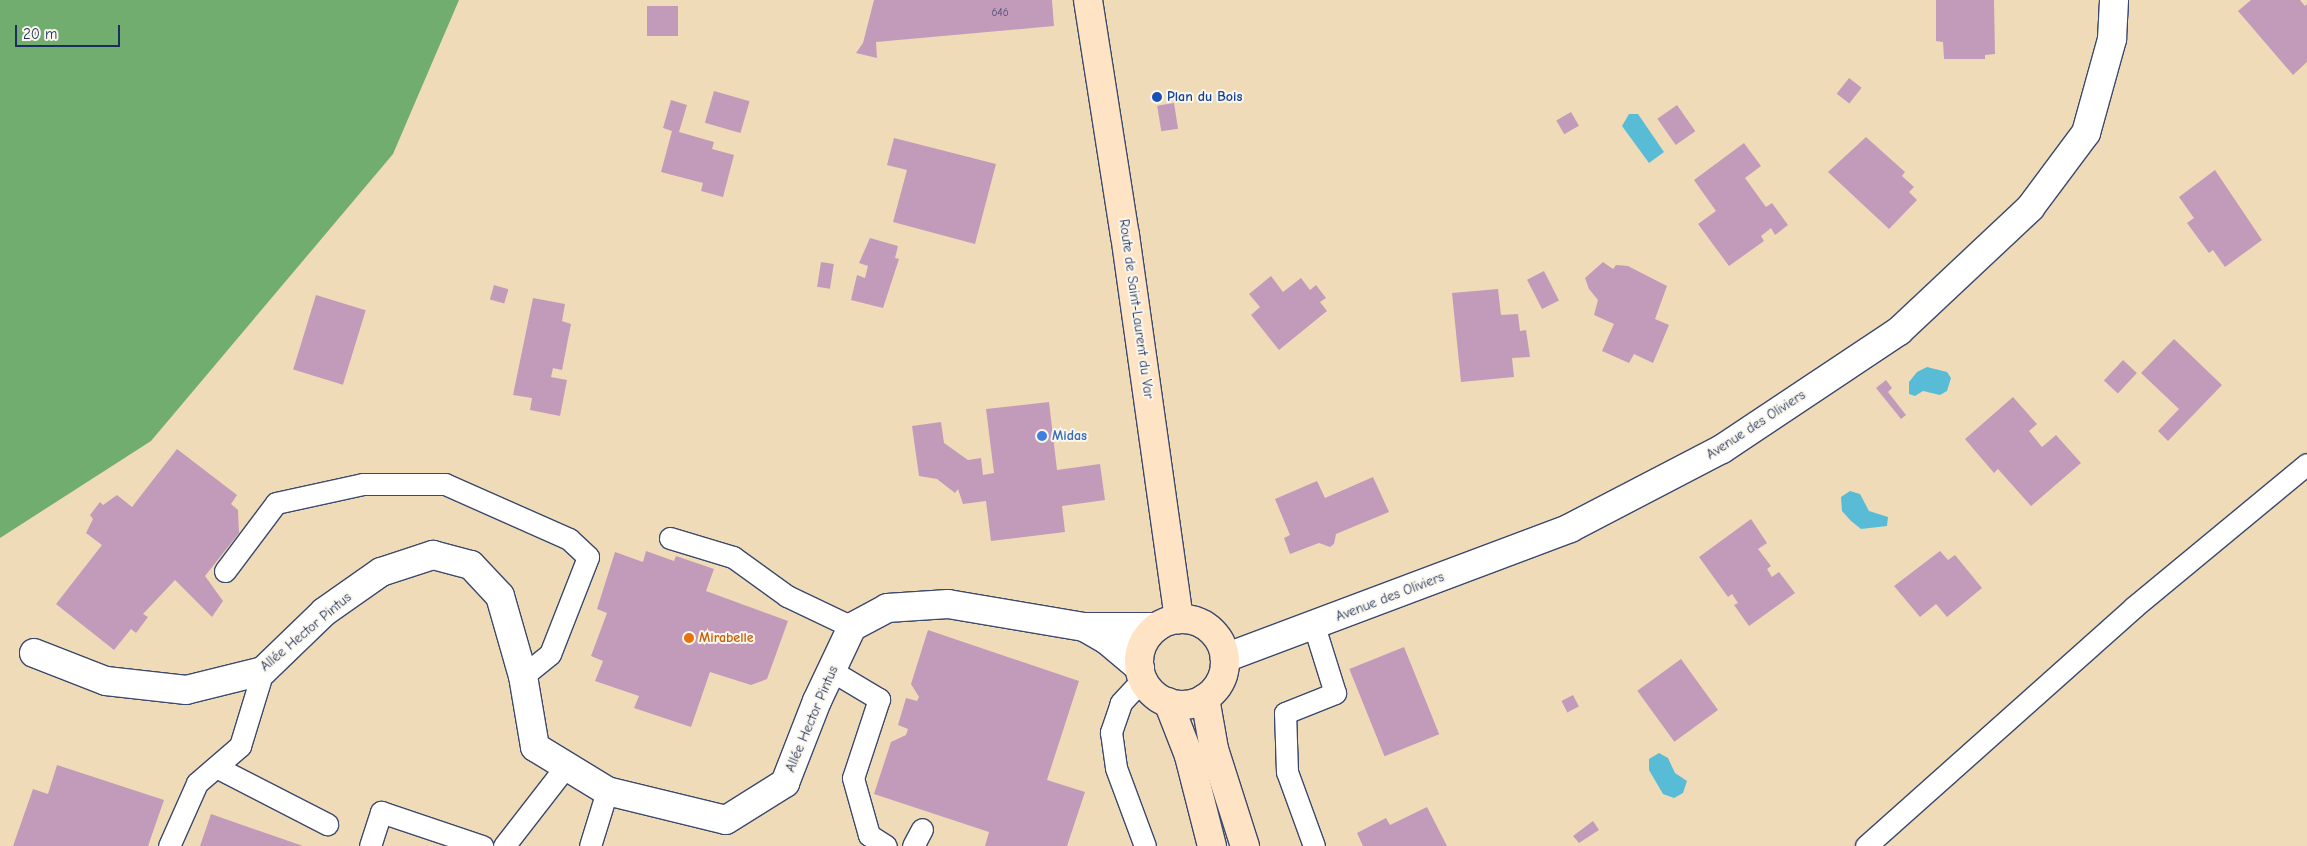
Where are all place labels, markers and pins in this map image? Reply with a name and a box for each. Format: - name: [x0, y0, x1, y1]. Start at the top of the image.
- place label: Plan du Bois: [1167, 89, 1242, 105]
- marker: Plan du Bois: [1151, 91, 1163, 103]
- place label: Midas: [1052, 428, 1087, 444]
- marker: Midas: [1036, 430, 1048, 442]
- place label: Mirabelle: [699, 630, 754, 646]
- marker: Mirabelle: [683, 632, 695, 644]

